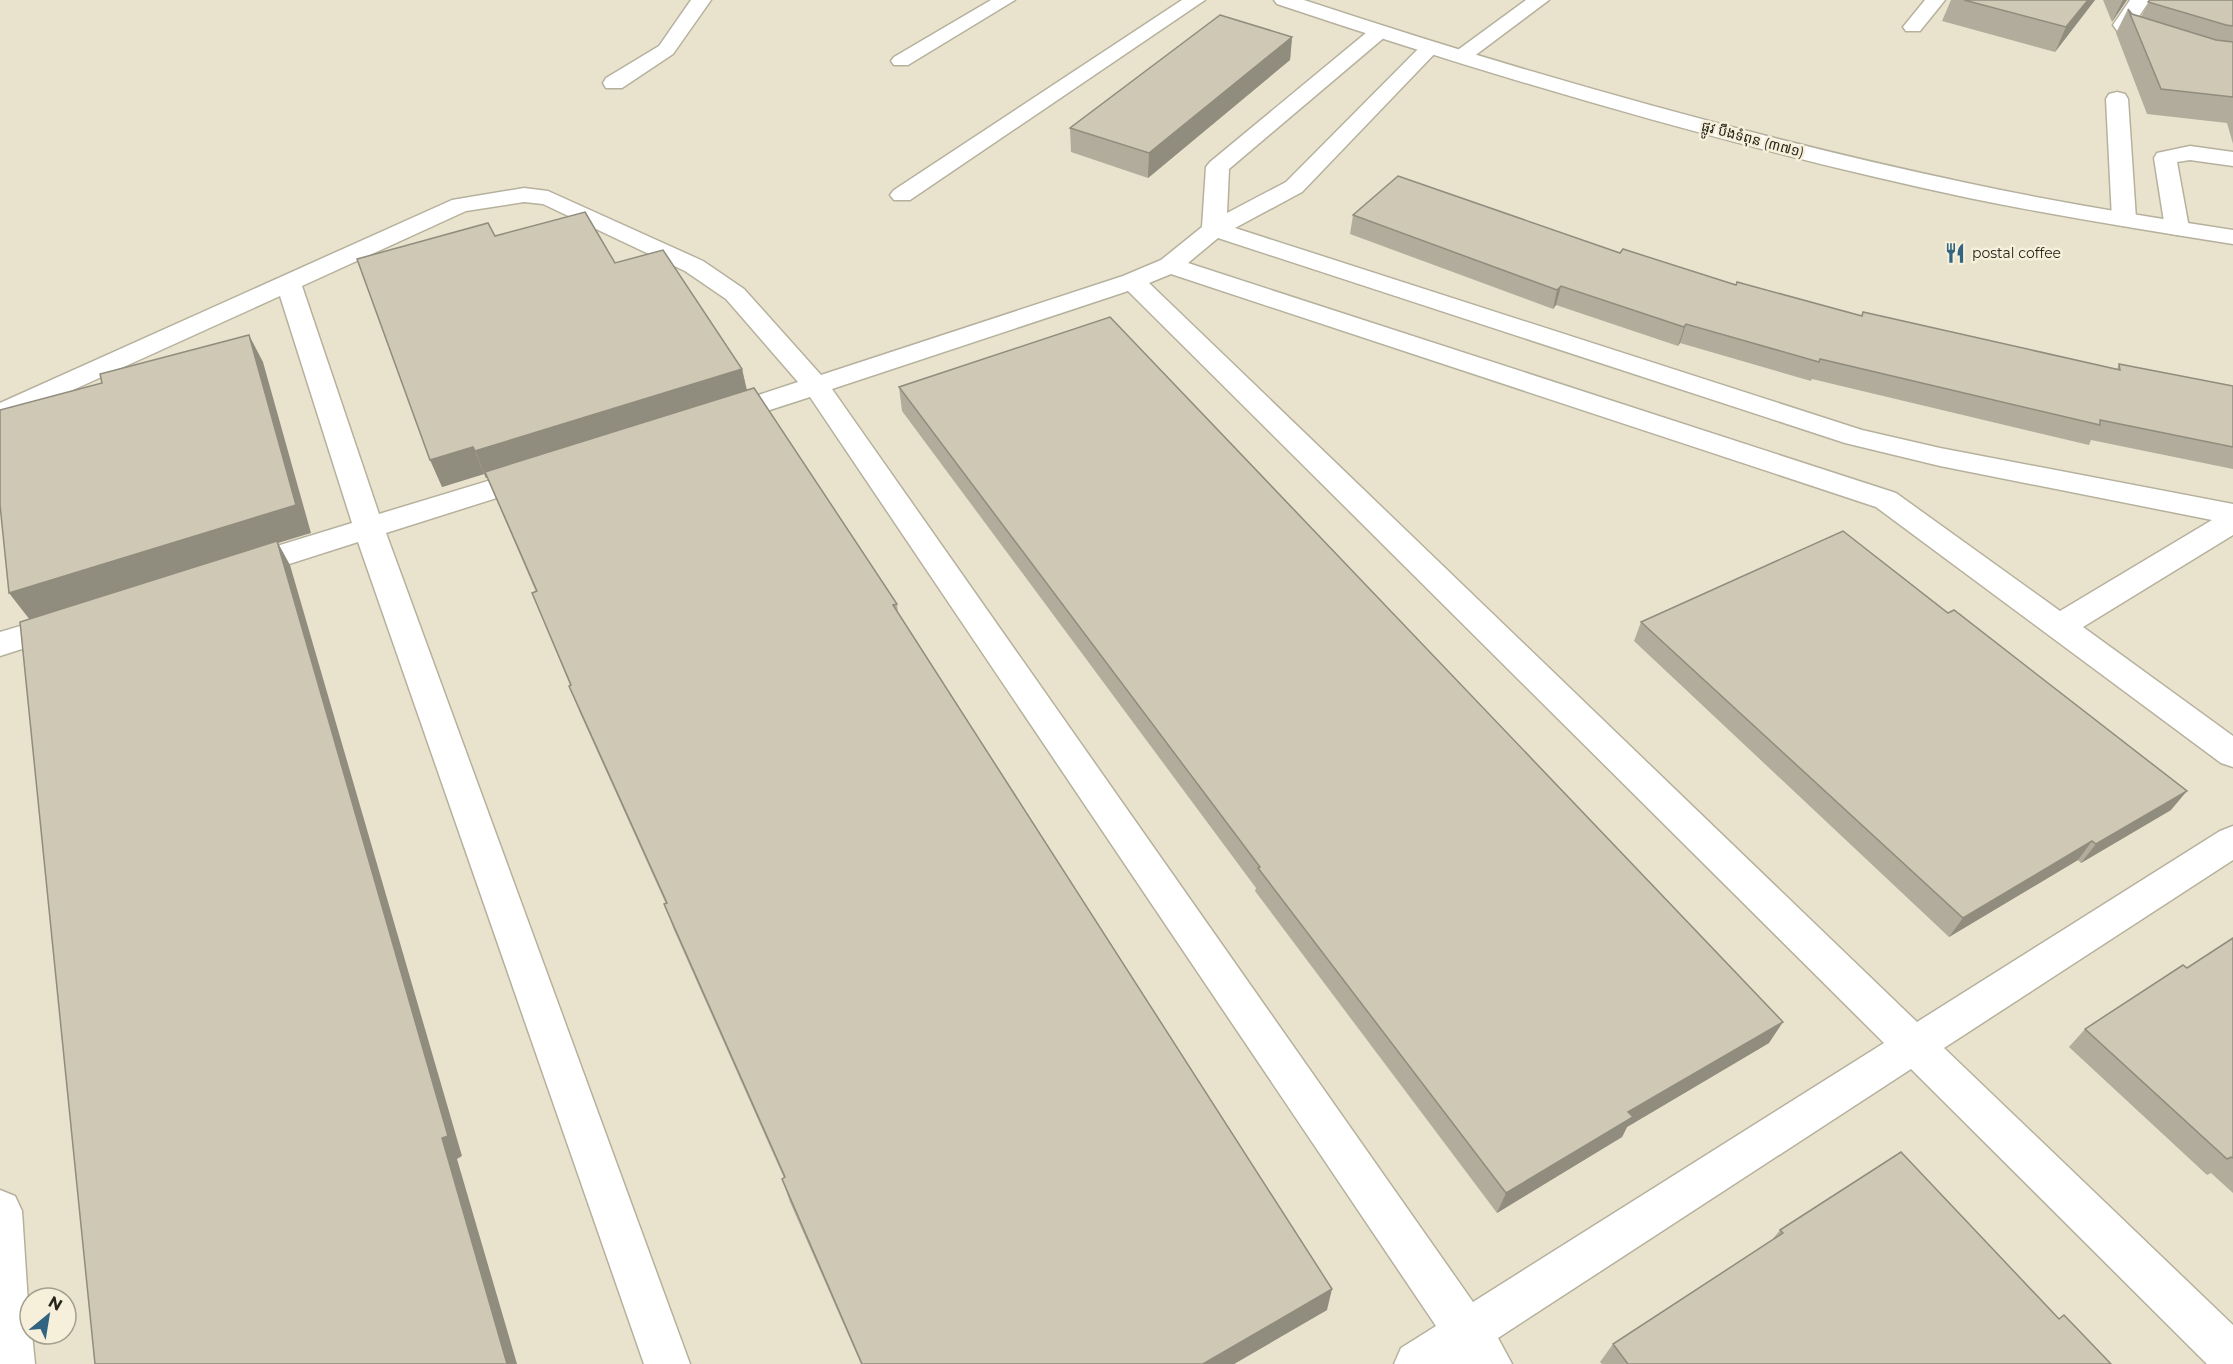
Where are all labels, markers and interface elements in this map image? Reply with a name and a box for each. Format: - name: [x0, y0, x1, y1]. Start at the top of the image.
- street label: ផ្លូវ បឹងទំពុន (៣៧១): [1699, 117, 1806, 164]
- restaurant icon: postal coffee: [1943, 241, 1967, 265]
- place label: postal coffee: [1972, 244, 2061, 262]
- north arrow: [18, 1286, 78, 1346]
- text: N: [45, 1292, 66, 1315]

